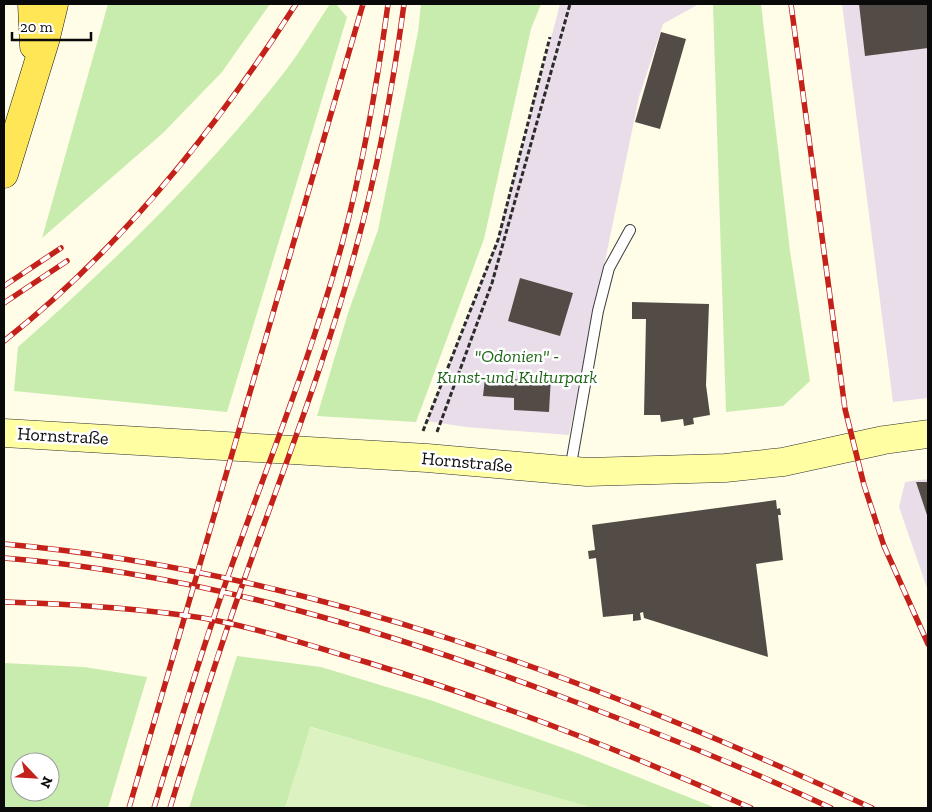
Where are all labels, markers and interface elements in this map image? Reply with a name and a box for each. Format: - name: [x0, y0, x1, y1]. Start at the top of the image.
- scale bar: [12, 10, 91, 42]
- text: 20 m: [20, 18, 53, 36]
- park label: "Odonien" - Kunst-und Kulturpark: [437, 345, 597, 388]
- street label: Hornstraße: [17, 423, 109, 449]
- street label: Hornstraße: [421, 447, 513, 477]
- north arrow: [10, 752, 60, 802]
- text: N: [36, 774, 56, 791]

